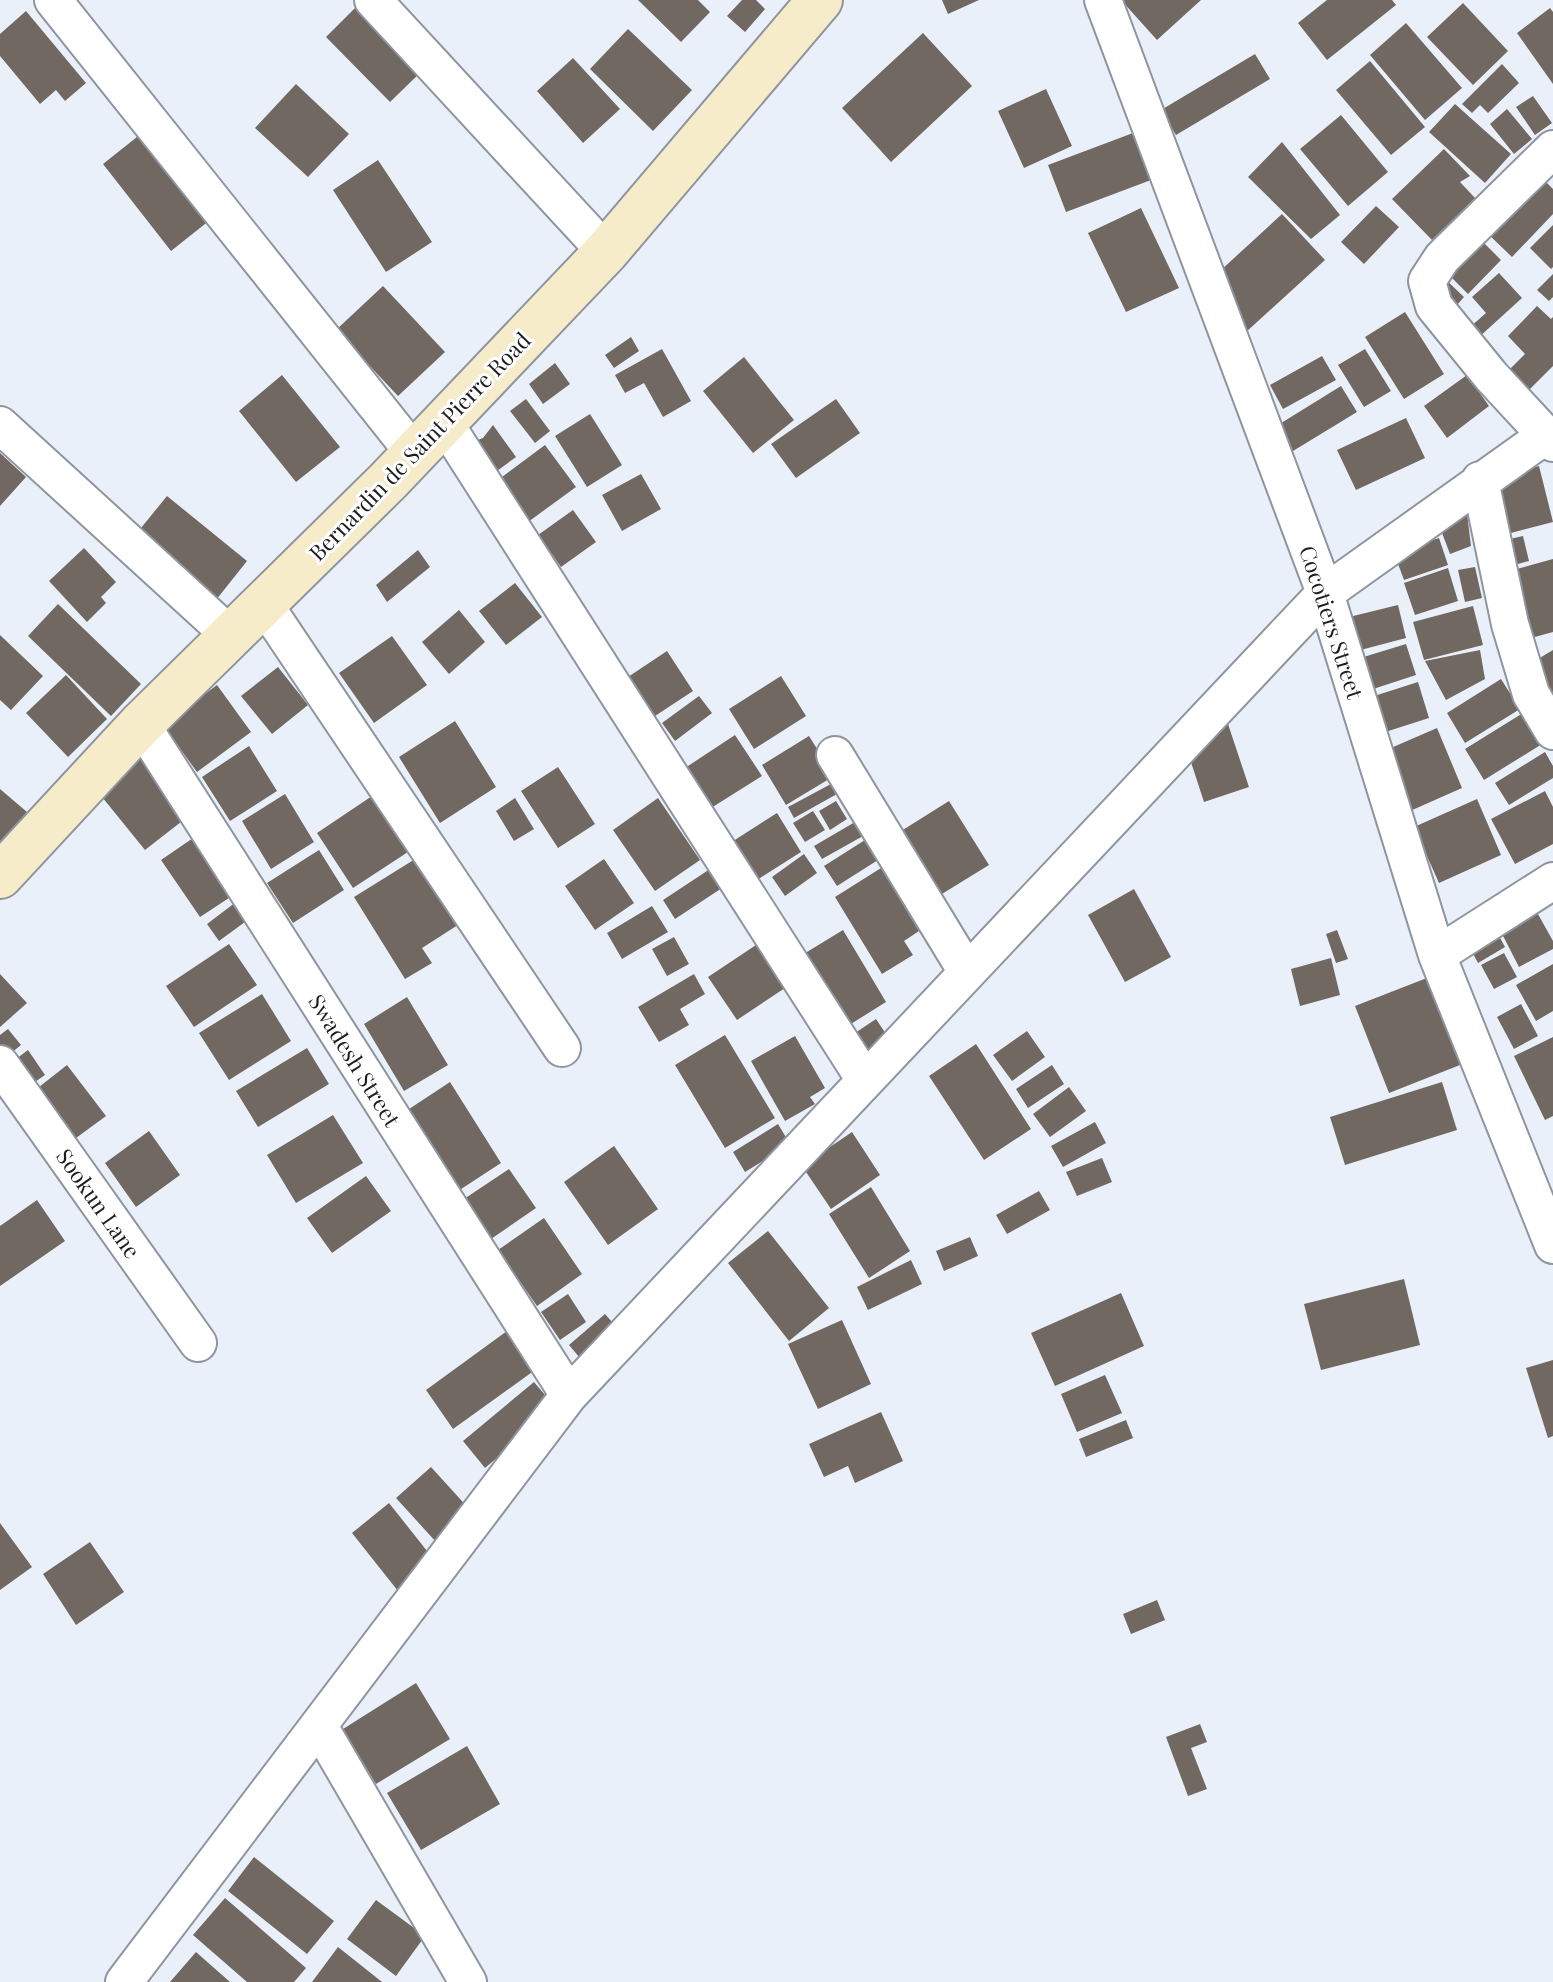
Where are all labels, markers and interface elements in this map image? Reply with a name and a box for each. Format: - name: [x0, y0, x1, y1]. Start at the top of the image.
- street label: Bernardin de Saint Pierre Road: [302, 325, 537, 567]
- street label: Cocotiers Street: [1293, 542, 1371, 704]
- street label: Swadesh Street: [302, 988, 408, 1133]
- street label: Sookun Lane: [50, 1142, 148, 1264]

